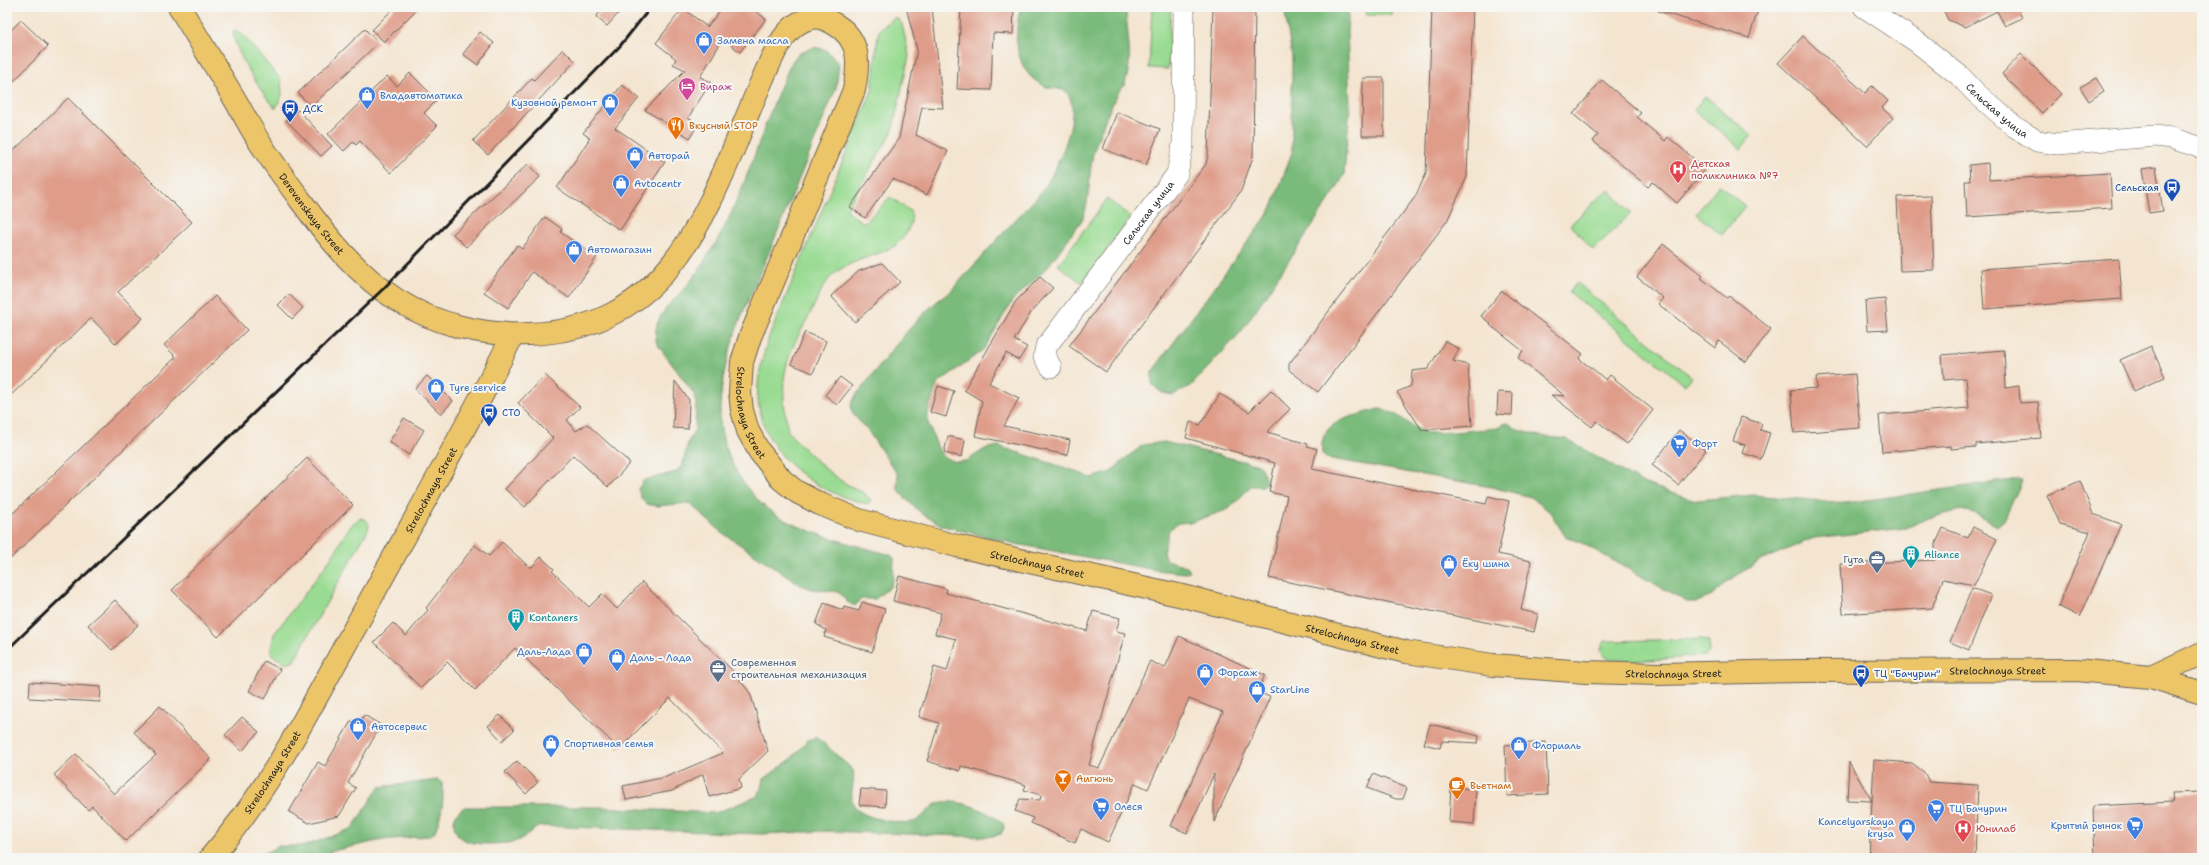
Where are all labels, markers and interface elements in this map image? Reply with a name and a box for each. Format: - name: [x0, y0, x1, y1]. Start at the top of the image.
- shop icon: Замена масла: [694, 30, 714, 55]
- place label: Замена масла: [717, 34, 790, 47]
- hotel icon: Вираж: [677, 76, 697, 101]
- place label: Вираж: [700, 80, 732, 93]
- street label: Сельская улица: [1963, 81, 2031, 141]
- shop icon: Владавтоматика: [357, 85, 377, 110]
- place label: Владавтоматика: [380, 89, 464, 102]
- shop icon: Кузовной ремонт: [600, 92, 620, 117]
- place label: Кузовной ремонт: [511, 96, 598, 109]
- bus stop icon: ДСК: [280, 98, 300, 123]
- place label: ДСК: [303, 102, 323, 115]
- restaurant icon: Вкусный STOP: [666, 115, 686, 140]
- place label: Вкусный STOP: [689, 119, 758, 132]
- shop icon: Авторай: [625, 145, 645, 170]
- place label: Авторай: [648, 149, 690, 162]
- place label: Детская поликлиника №7: [1691, 157, 1778, 182]
- hospital icon: Детская поликлиника №7: [1668, 159, 1688, 184]
- street label: Derevenskaya Street: [276, 171, 347, 258]
- shop icon: Avtocentr: [611, 173, 631, 198]
- place label: Avtocentr: [634, 177, 682, 190]
- street label: Сельская улица: [1120, 177, 1177, 248]
- bus stop icon: Сельская: [2162, 177, 2182, 202]
- place label: Сельская: [2115, 181, 2159, 194]
- shop icon: Автомагазин: [564, 239, 584, 264]
- place label: Автомагазин: [587, 243, 652, 256]
- street label: Strelochnaya Street: [733, 366, 769, 462]
- shop icon: Tyre service: [426, 377, 446, 402]
- place label: Tyre service: [449, 381, 507, 394]
- bus stop icon: СТО: [479, 402, 499, 427]
- place label: СТО: [502, 406, 521, 419]
- supermarket icon: Форт: [1669, 433, 1689, 458]
- place label: Форт: [1692, 437, 1718, 450]
- street label: Strelochnaya Street: [402, 445, 460, 536]
- building icon: Aliance: [1901, 544, 1921, 569]
- street label: Strelochnaya Street: [989, 547, 1086, 581]
- place label: Aliance: [1924, 548, 1960, 561]
- office icon: Гута: [1867, 549, 1887, 574]
- shop icon: Ёку шина: [1439, 553, 1459, 578]
- place label: Гута: [1843, 553, 1865, 566]
- place label: Ёку шина: [1462, 557, 1511, 570]
- building icon: Kontaners: [506, 607, 526, 632]
- place label: Kontaners: [529, 611, 578, 624]
- street label: Strelochnaya Street: [1304, 621, 1401, 657]
- shop icon: Даль-Лада: [574, 641, 594, 666]
- place label: Даль-Лада: [517, 645, 572, 658]
- shop icon: Даль - Лада: [607, 647, 627, 672]
- place label: Даль - Лада: [630, 651, 692, 664]
- place label: Современная строительная механизация: [731, 656, 867, 681]
- office icon: Современная строительная механизация: [708, 658, 728, 683]
- shop icon: Форсаж: [1195, 662, 1215, 687]
- bus stop icon: ТЦ "Бачурин": [1851, 663, 1871, 688]
- street label: Strelochnaya Street: [1949, 664, 2046, 677]
- place label: Форсаж: [1218, 666, 1258, 679]
- street label: Strelochnaya Street: [1625, 667, 1722, 681]
- place label: ТЦ "Бачурин": [1874, 667, 1940, 680]
- shop icon: StarLine: [1247, 679, 1267, 704]
- place label: StarLine: [1270, 683, 1310, 696]
- shop icon: Автосервис: [348, 716, 368, 741]
- place label: Автосервис: [371, 720, 427, 733]
- street label: Strelochnaya Street: [241, 728, 304, 817]
- shop icon: Спортивная семья: [541, 733, 561, 758]
- shop icon: Флориаль: [1509, 735, 1529, 760]
- place label: Спортивная семья: [564, 737, 654, 750]
- place label: Флориаль: [1532, 739, 1581, 752]
- bar icon: Аигюнь: [1053, 768, 1073, 793]
- place label: Аигюнь: [1076, 772, 1113, 785]
- cafe icon: Вьетнам: [1447, 775, 1467, 800]
- place label: Вьетнам: [1470, 779, 1512, 792]
- supermarket icon: Олеся: [1091, 796, 1111, 821]
- supermarket icon: ТЦ Бачурин: [1926, 798, 1946, 823]
- place label: Олеся: [1114, 800, 1143, 813]
- place label: ТЦ Бачурин: [1949, 802, 2007, 815]
- place label: Kancelyarskaya krysa: [1818, 815, 1895, 840]
- supermarket icon: Крытый рынок: [2125, 815, 2145, 840]
- shop icon: Kancelyarskaya krysa: [1897, 817, 1917, 842]
- hospital icon: Юнилаб: [1953, 818, 1973, 843]
- place label: Крытый рынок: [2051, 819, 2123, 832]
- place label: Юнилаб: [1976, 822, 2016, 835]

